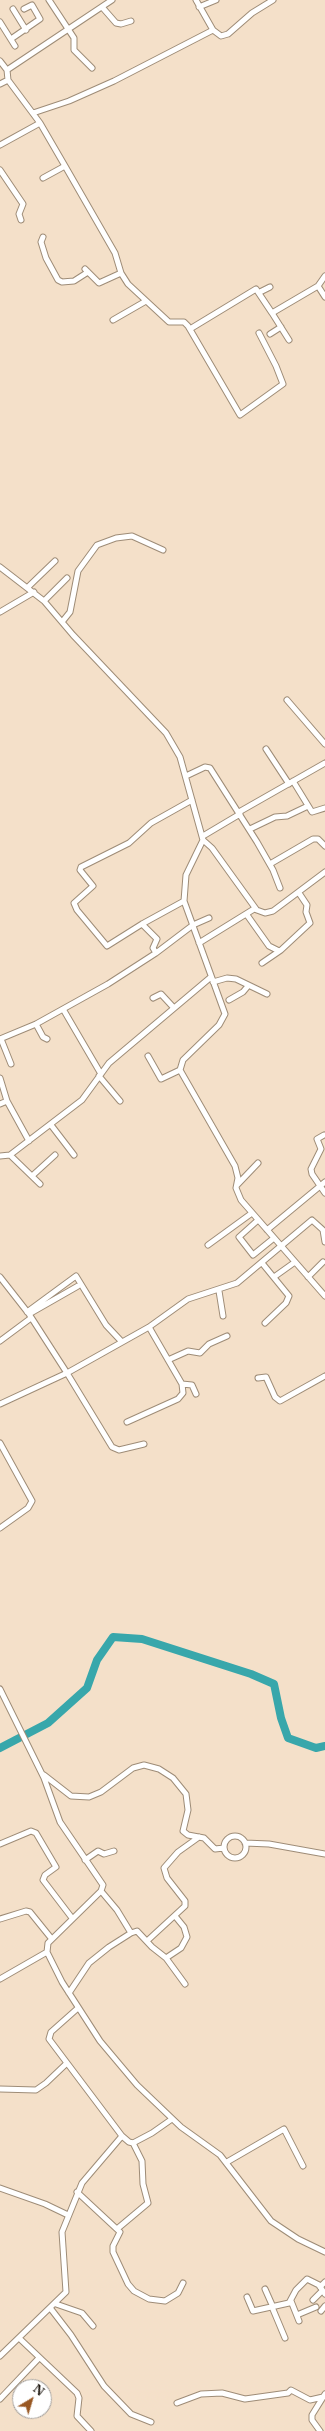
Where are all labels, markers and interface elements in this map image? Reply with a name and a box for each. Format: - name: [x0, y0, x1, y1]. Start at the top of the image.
- north arrow: [12, 2379, 52, 2419]
- text: N: [30, 2382, 47, 2399]

